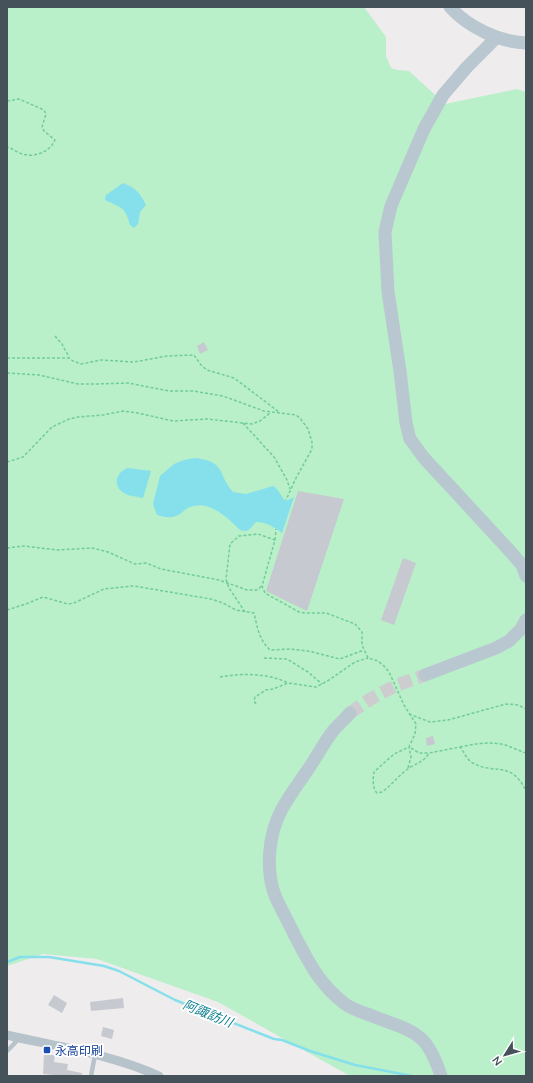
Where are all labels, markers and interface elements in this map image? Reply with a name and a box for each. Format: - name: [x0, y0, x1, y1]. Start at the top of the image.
- water label: 阿諏訪川: [181, 996, 237, 1031]
- north arrow: [485, 1035, 525, 1075]
- place label: 永高印刷: [55, 1043, 103, 1058]
- marker: 永高印刷: [42, 1045, 52, 1055]
- text: N: [489, 1053, 505, 1069]

